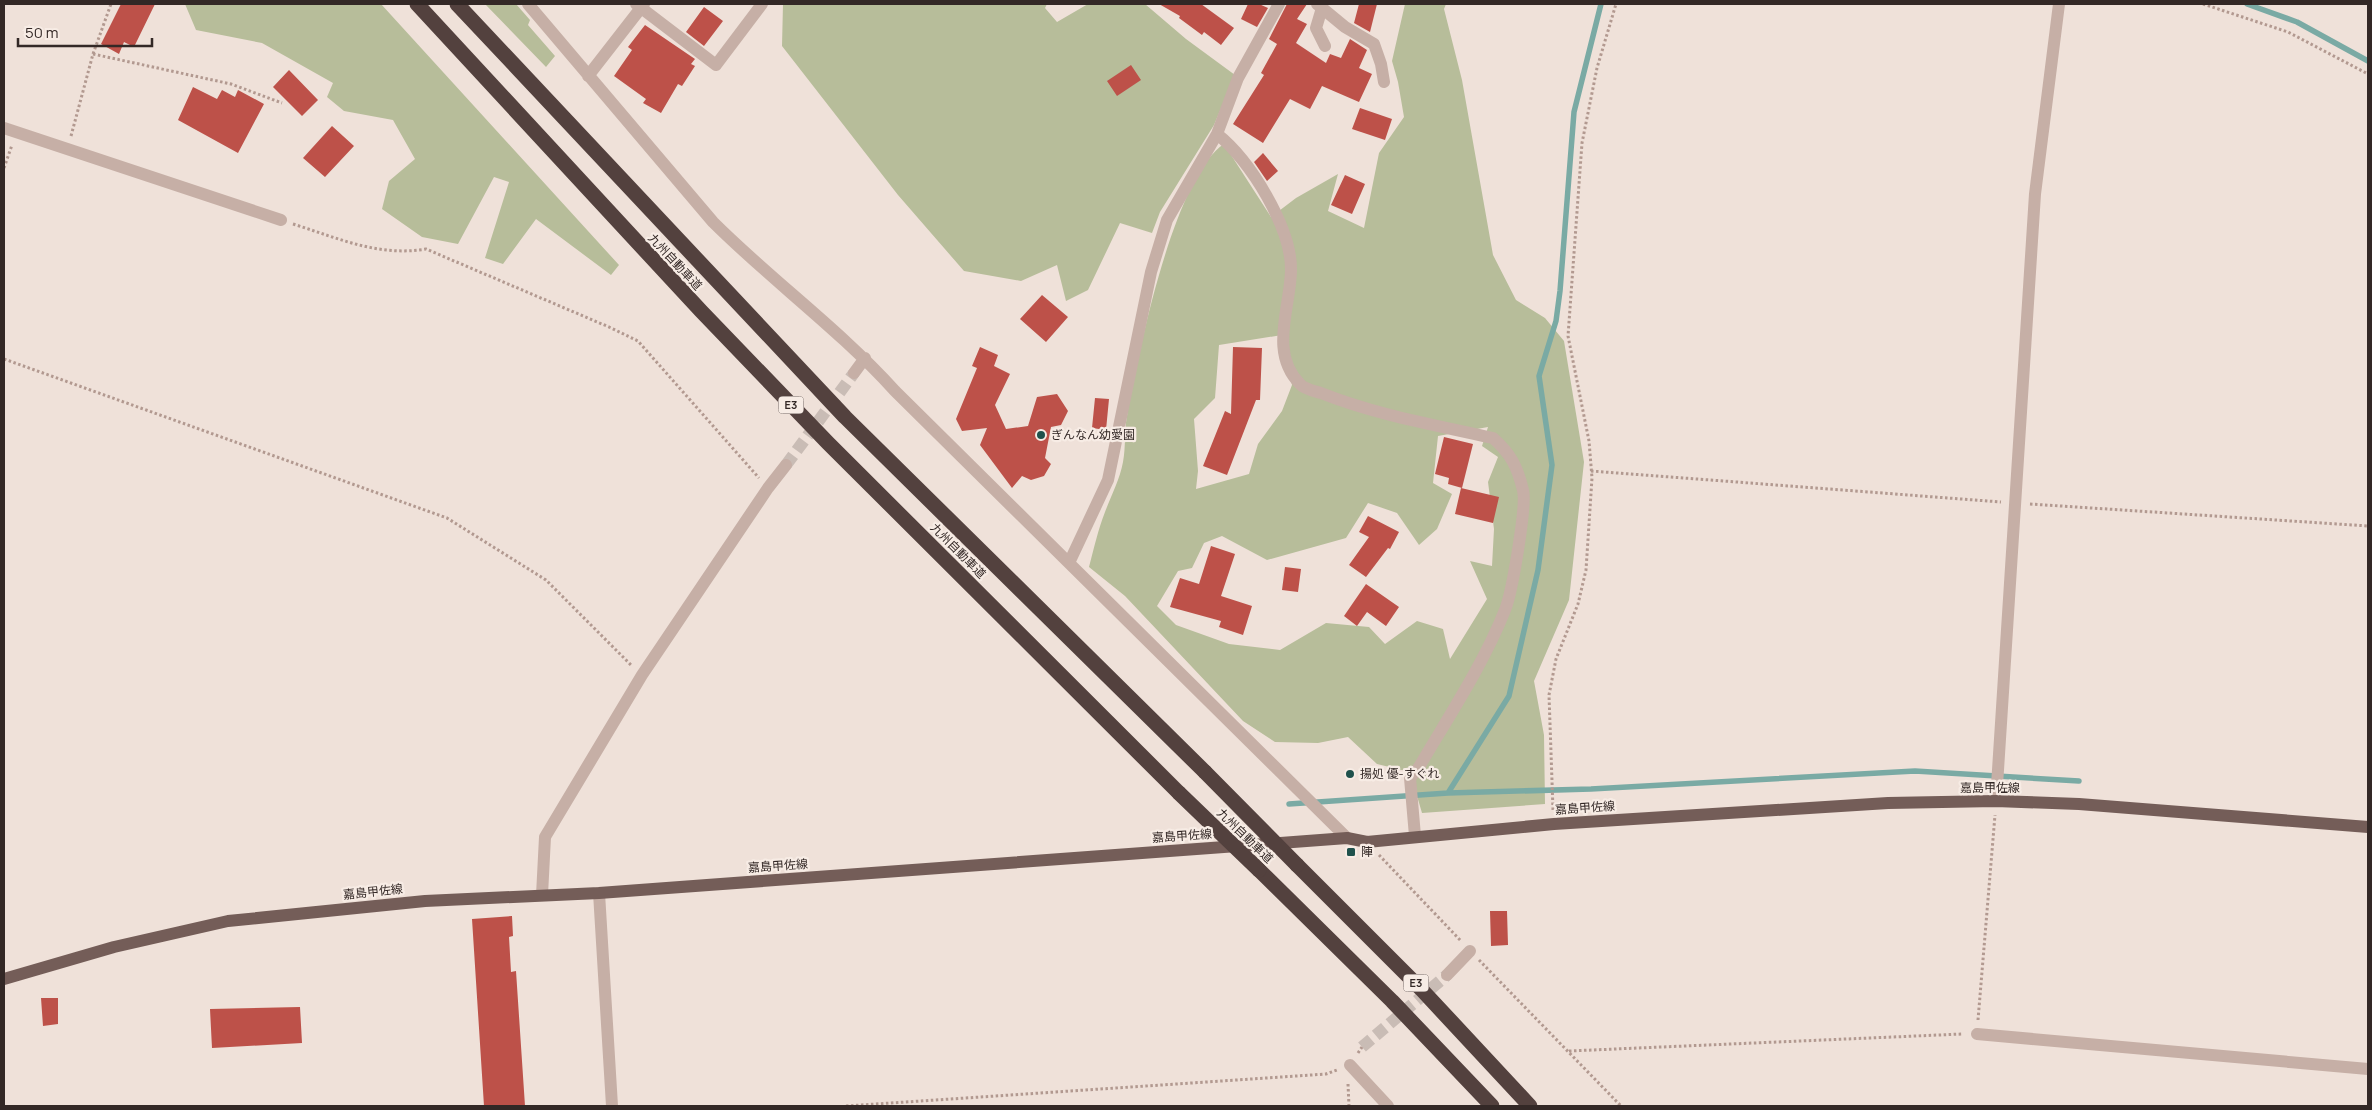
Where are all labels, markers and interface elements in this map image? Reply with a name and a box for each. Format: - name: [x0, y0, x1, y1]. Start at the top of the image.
- scale bar: [18, 15, 151, 47]
- text: 50 m: [25, 22, 59, 43]
- street label: 九州自動車道: [645, 230, 706, 294]
- road number: E3: [778, 396, 804, 414]
- place label: ぎんなん幼愛園: [1051, 426, 1135, 443]
- marker: ぎんなん幼愛園: [1035, 429, 1047, 441]
- street label: 九州自動車道: [927, 519, 990, 582]
- place label: 揚処 優-すぐれ: [1360, 765, 1439, 782]
- marker: 揚処 優-すぐれ: [1344, 768, 1356, 780]
- street label: 嘉島甲佐線: [1960, 779, 2020, 796]
- street label: 嘉島甲佐線: [1554, 797, 1615, 818]
- street label: 九州自動車道: [1214, 805, 1277, 867]
- street label: 嘉島甲佐線: [1151, 825, 1212, 846]
- place label: 陣: [1361, 843, 1373, 860]
- marker: 陣: [1345, 846, 1357, 858]
- street label: 嘉島甲佐線: [747, 855, 808, 876]
- street label: 嘉島甲佐線: [342, 880, 404, 903]
- road number: E3: [1404, 974, 1428, 991]

